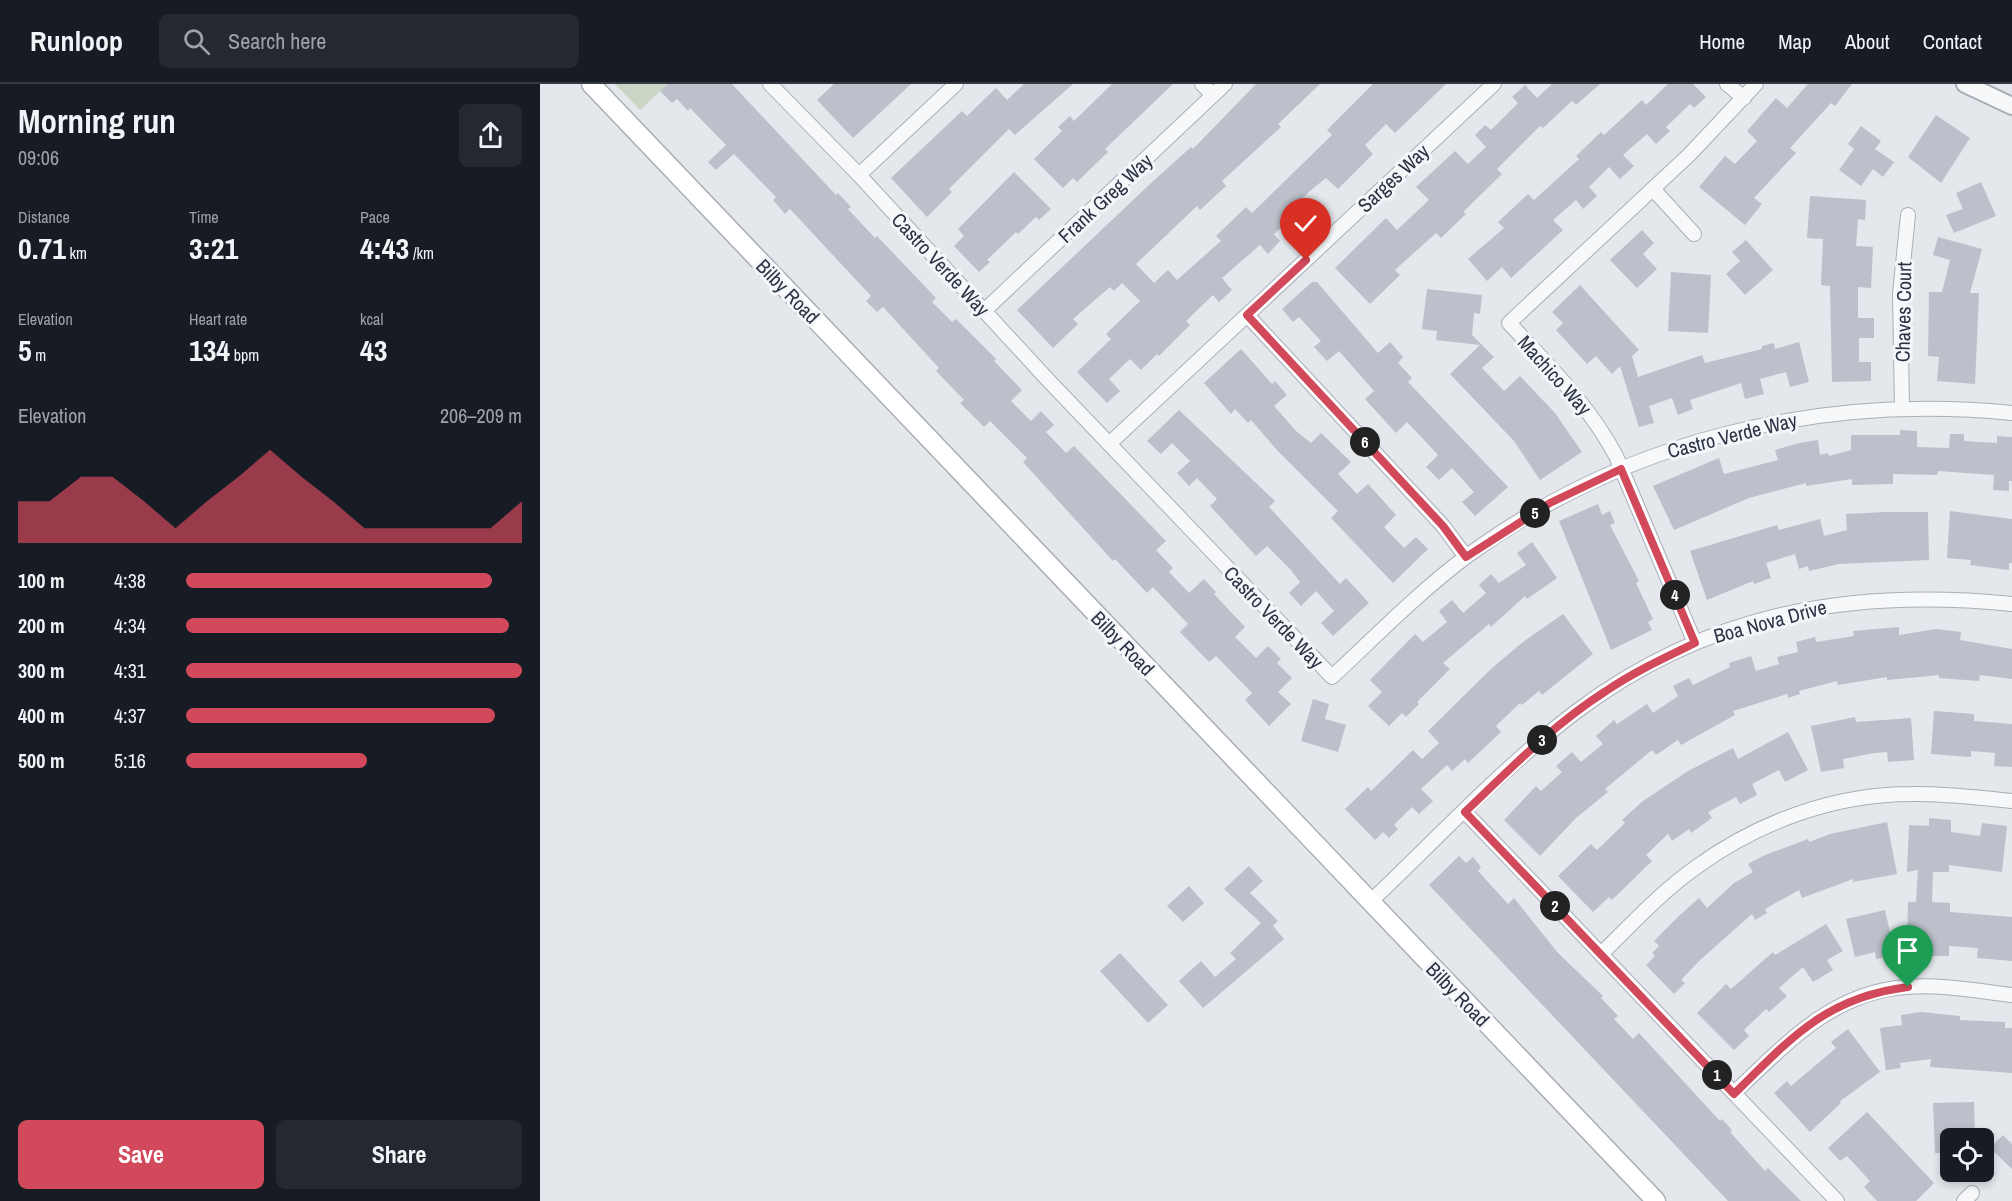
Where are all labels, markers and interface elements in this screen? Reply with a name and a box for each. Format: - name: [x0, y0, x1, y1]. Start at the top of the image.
- search box: [159, 14, 579, 68]
- text: Runloop: [30, 22, 123, 60]
- icon: search: [180, 25, 213, 58]
- text: Search here: [228, 26, 326, 56]
- text: Home: [1699, 27, 1745, 56]
- text: Map: [1778, 27, 1812, 56]
- text: About: [1845, 27, 1890, 56]
- text: Contact: [1923, 27, 1982, 56]
- text: Morning run: [18, 99, 176, 143]
- button: share: [459, 104, 522, 167]
- street label: Sarges Way: [1351, 137, 1435, 218]
- text: 09:06: [18, 144, 59, 171]
- street label: Frank Greg Way: [1052, 147, 1159, 249]
- pin: [1280, 198, 1331, 260]
- text: Distance: [18, 206, 70, 228]
- text: Time: [189, 206, 219, 228]
- text: Pace: [360, 206, 390, 228]
- street label: Castro Verde Way: [886, 206, 997, 322]
- icon: check: [1289, 207, 1322, 240]
- text: 0.71: [18, 228, 66, 268]
- text: 3:21: [189, 228, 238, 268]
- text: 4:43: [360, 228, 409, 268]
- text: km: [66, 242, 87, 264]
- text: /km: [409, 242, 434, 264]
- street label: Bilby Road: [750, 253, 826, 329]
- street label: Chaves Court: [1889, 261, 1917, 362]
- text: Elevation: [18, 308, 73, 330]
- text: Heart rate: [189, 308, 247, 330]
- text: kcal: [360, 308, 383, 330]
- street label: Machico Way: [1512, 329, 1599, 421]
- text: 5: [18, 330, 32, 370]
- text: 134: [189, 330, 230, 370]
- text: 43: [360, 330, 387, 370]
- text: m: [32, 344, 46, 366]
- text: bpm: [230, 344, 259, 366]
- text: Elevation: [18, 402, 86, 429]
- text: 206–209 m: [440, 402, 522, 429]
- street label: Castro Verde Way: [1664, 406, 1800, 464]
- pin: 6: [1350, 427, 1380, 457]
- text: 6: [1361, 431, 1369, 453]
- pin: 5: [1520, 498, 1550, 528]
- text: 5: [1531, 502, 1539, 524]
- street label: Castro Verde Way: [1218, 560, 1330, 675]
- text: 100 m: [18, 567, 65, 594]
- text: 4:38: [114, 567, 146, 594]
- pin: 4: [1660, 580, 1690, 610]
- text: 4: [1671, 584, 1679, 606]
- street label: Boa Nova Drive: [1711, 593, 1829, 649]
- street label: Bilby Road: [1085, 605, 1161, 681]
- text: 200 m: [18, 612, 65, 639]
- text: 4:34: [114, 612, 146, 639]
- text: 300 m: [18, 657, 65, 684]
- text: 4:31: [114, 657, 146, 684]
- text: 400 m: [18, 702, 65, 729]
- text: 4:37: [114, 702, 146, 729]
- pin: 3: [1527, 725, 1557, 755]
- text: 3: [1538, 729, 1546, 751]
- text: 500 m: [18, 747, 65, 774]
- text: 5:16: [114, 747, 146, 774]
- pin: 2: [1540, 891, 1570, 921]
- text: 2: [1551, 895, 1559, 917]
- pin: [1882, 925, 1933, 987]
- icon: arrive: [1891, 934, 1924, 967]
- street label: Bilby Road: [1420, 956, 1496, 1032]
- pin: 1: [1702, 1060, 1732, 1090]
- text: 1: [1713, 1064, 1721, 1086]
- button: Save: [18, 1120, 264, 1189]
- button: Share: [276, 1120, 522, 1189]
- map controls: [1940, 1128, 1994, 1182]
- button: locate: [1940, 1128, 1994, 1182]

